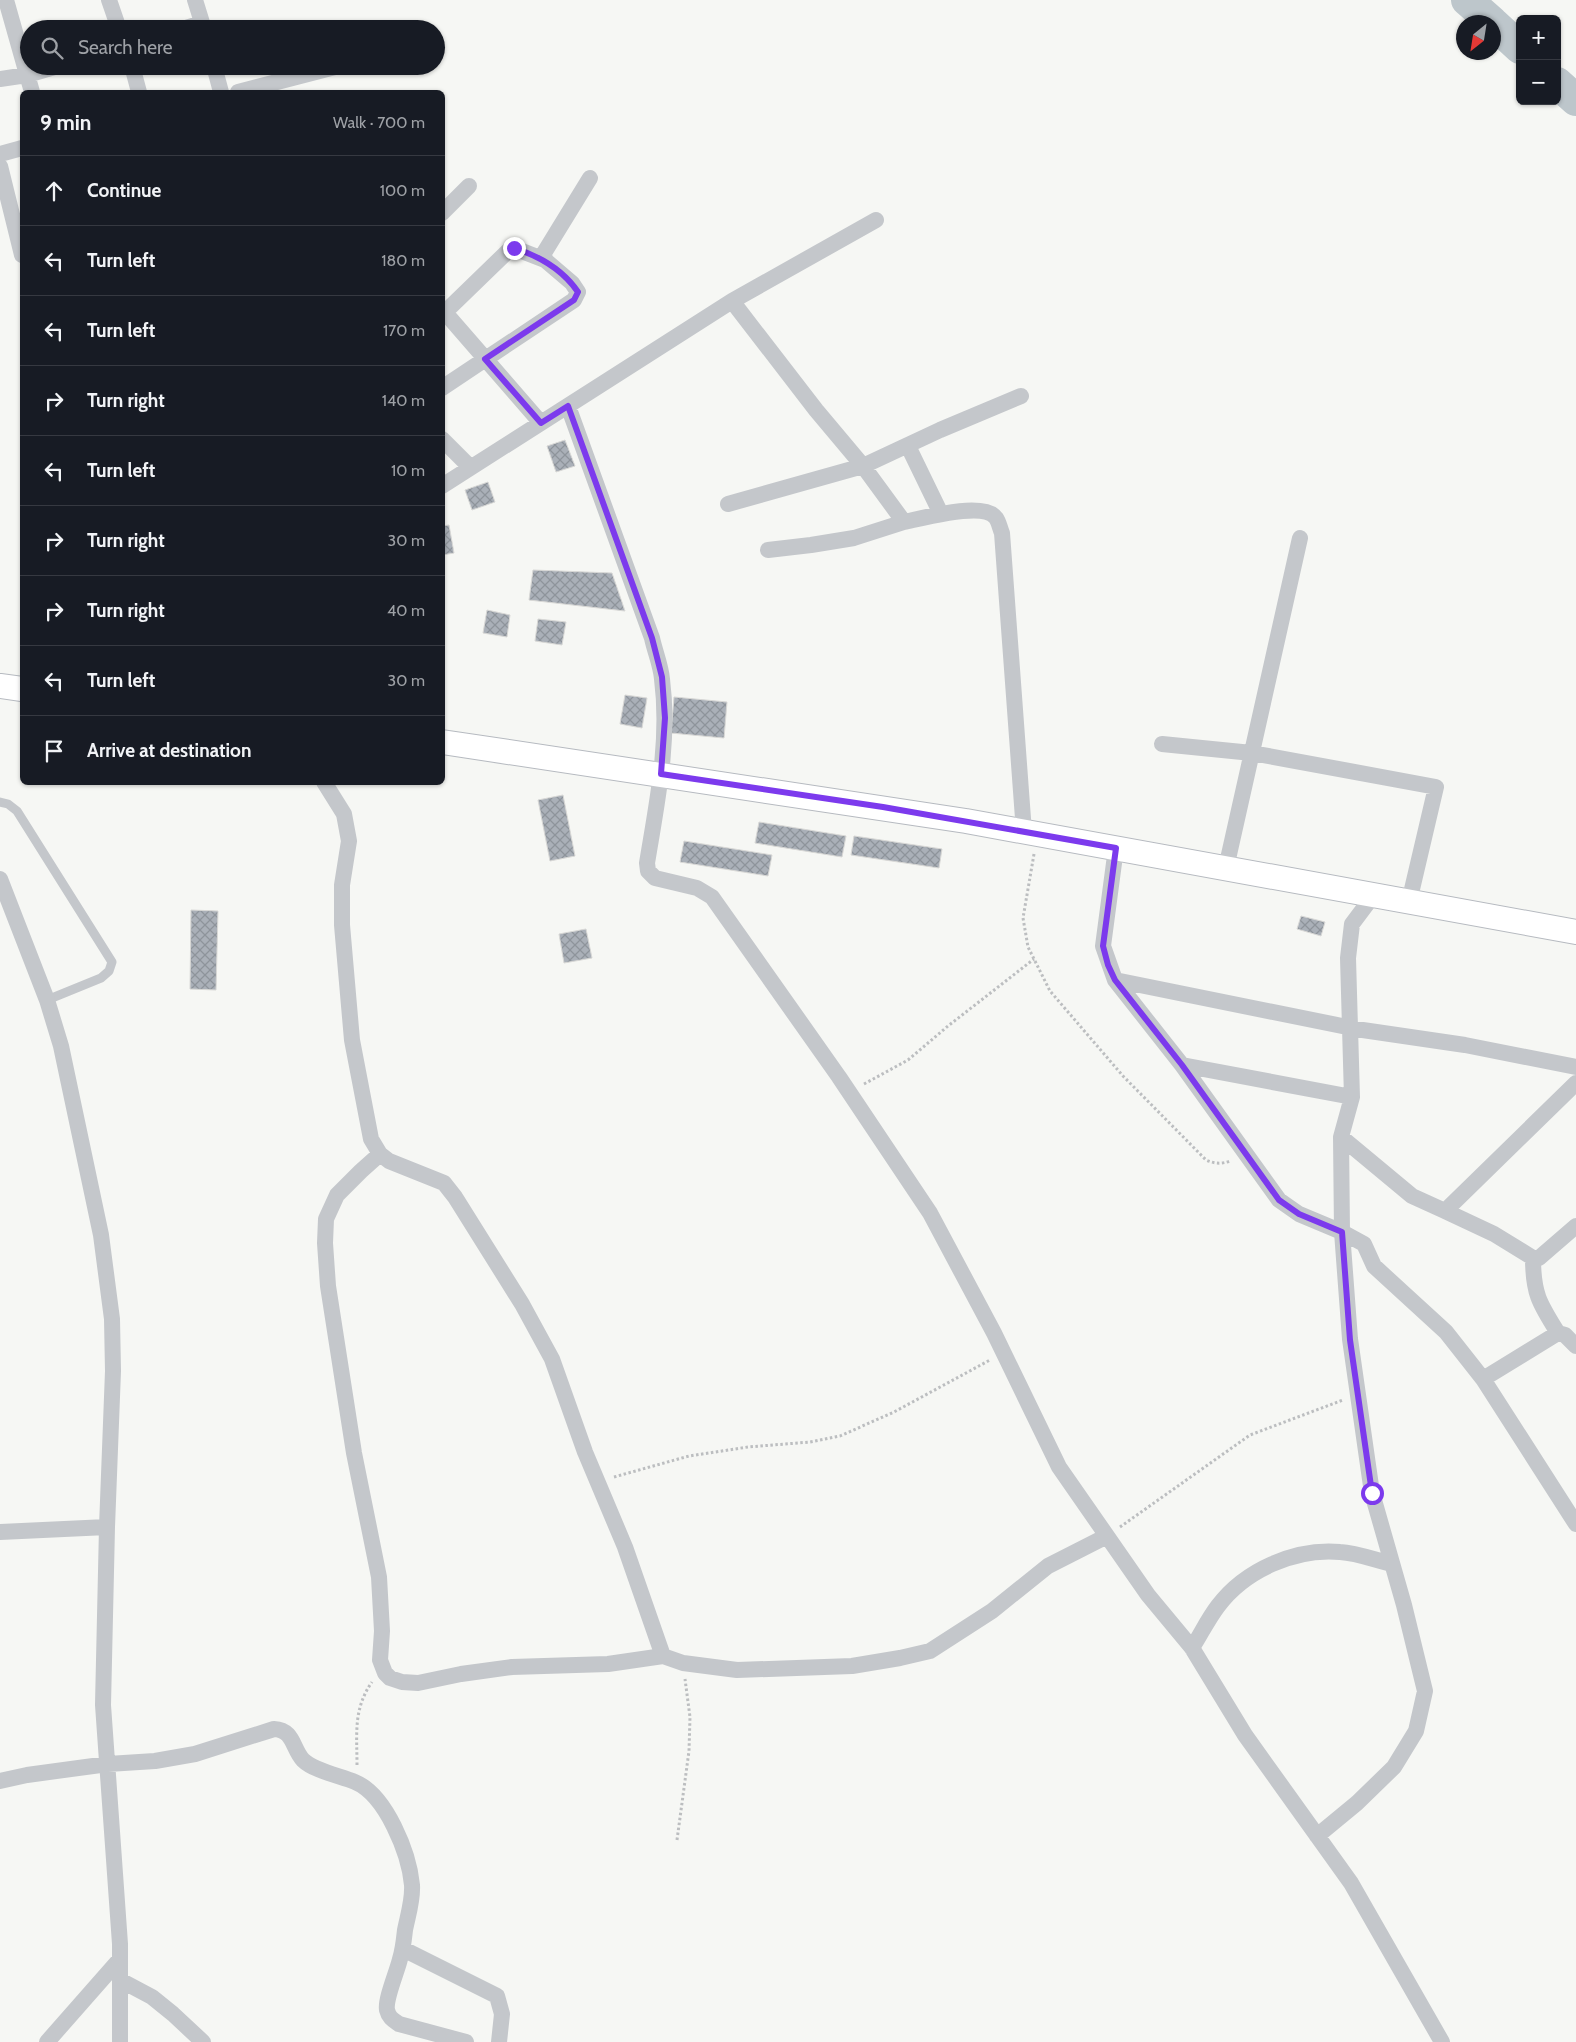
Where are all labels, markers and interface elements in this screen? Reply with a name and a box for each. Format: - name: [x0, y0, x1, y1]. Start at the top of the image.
- north arrow: [1456, 15, 1501, 60]
- map controls: [1516, 15, 1561, 105]
- button: +: [1516, 15, 1561, 60]
- search box: [20, 20, 445, 75]
- icon: search: [38, 34, 66, 62]
- text: Search here: [78, 36, 172, 59]
- button: −: [1516, 60, 1561, 105]
- text: 9 min: [40, 110, 91, 135]
- text: Walk · 700 m: [333, 113, 425, 132]
- icon: ahead: [40, 177, 68, 205]
- text: Continue: [87, 179, 161, 202]
- text: 100 m: [380, 181, 425, 200]
- route end: [503, 237, 526, 260]
- icon: left: [40, 247, 68, 275]
- text: Turn left: [87, 249, 155, 272]
- text: 180 m: [381, 251, 425, 270]
- icon: left: [40, 317, 68, 345]
- text: Turn left: [87, 319, 155, 342]
- text: 170 m: [383, 321, 425, 340]
- icon: right: [40, 387, 68, 415]
- text: Turn right: [87, 389, 165, 412]
- text: 140 m: [382, 391, 425, 410]
- icon: left: [40, 457, 68, 485]
- text: Turn left: [87, 459, 155, 482]
- text: 10 m: [391, 461, 425, 480]
- icon: right: [40, 527, 68, 555]
- text: Turn right: [87, 529, 165, 552]
- text: 30 m: [388, 531, 425, 550]
- icon: right: [40, 597, 68, 625]
- text: Turn right: [87, 599, 165, 622]
- text: 40 m: [387, 601, 425, 620]
- icon: left: [40, 667, 68, 695]
- text: Turn left: [87, 669, 155, 692]
- text: 30 m: [388, 671, 425, 690]
- icon: arrive: [40, 737, 68, 765]
- text: Arrive at destination: [87, 739, 251, 762]
- route start: [1361, 1482, 1384, 1505]

